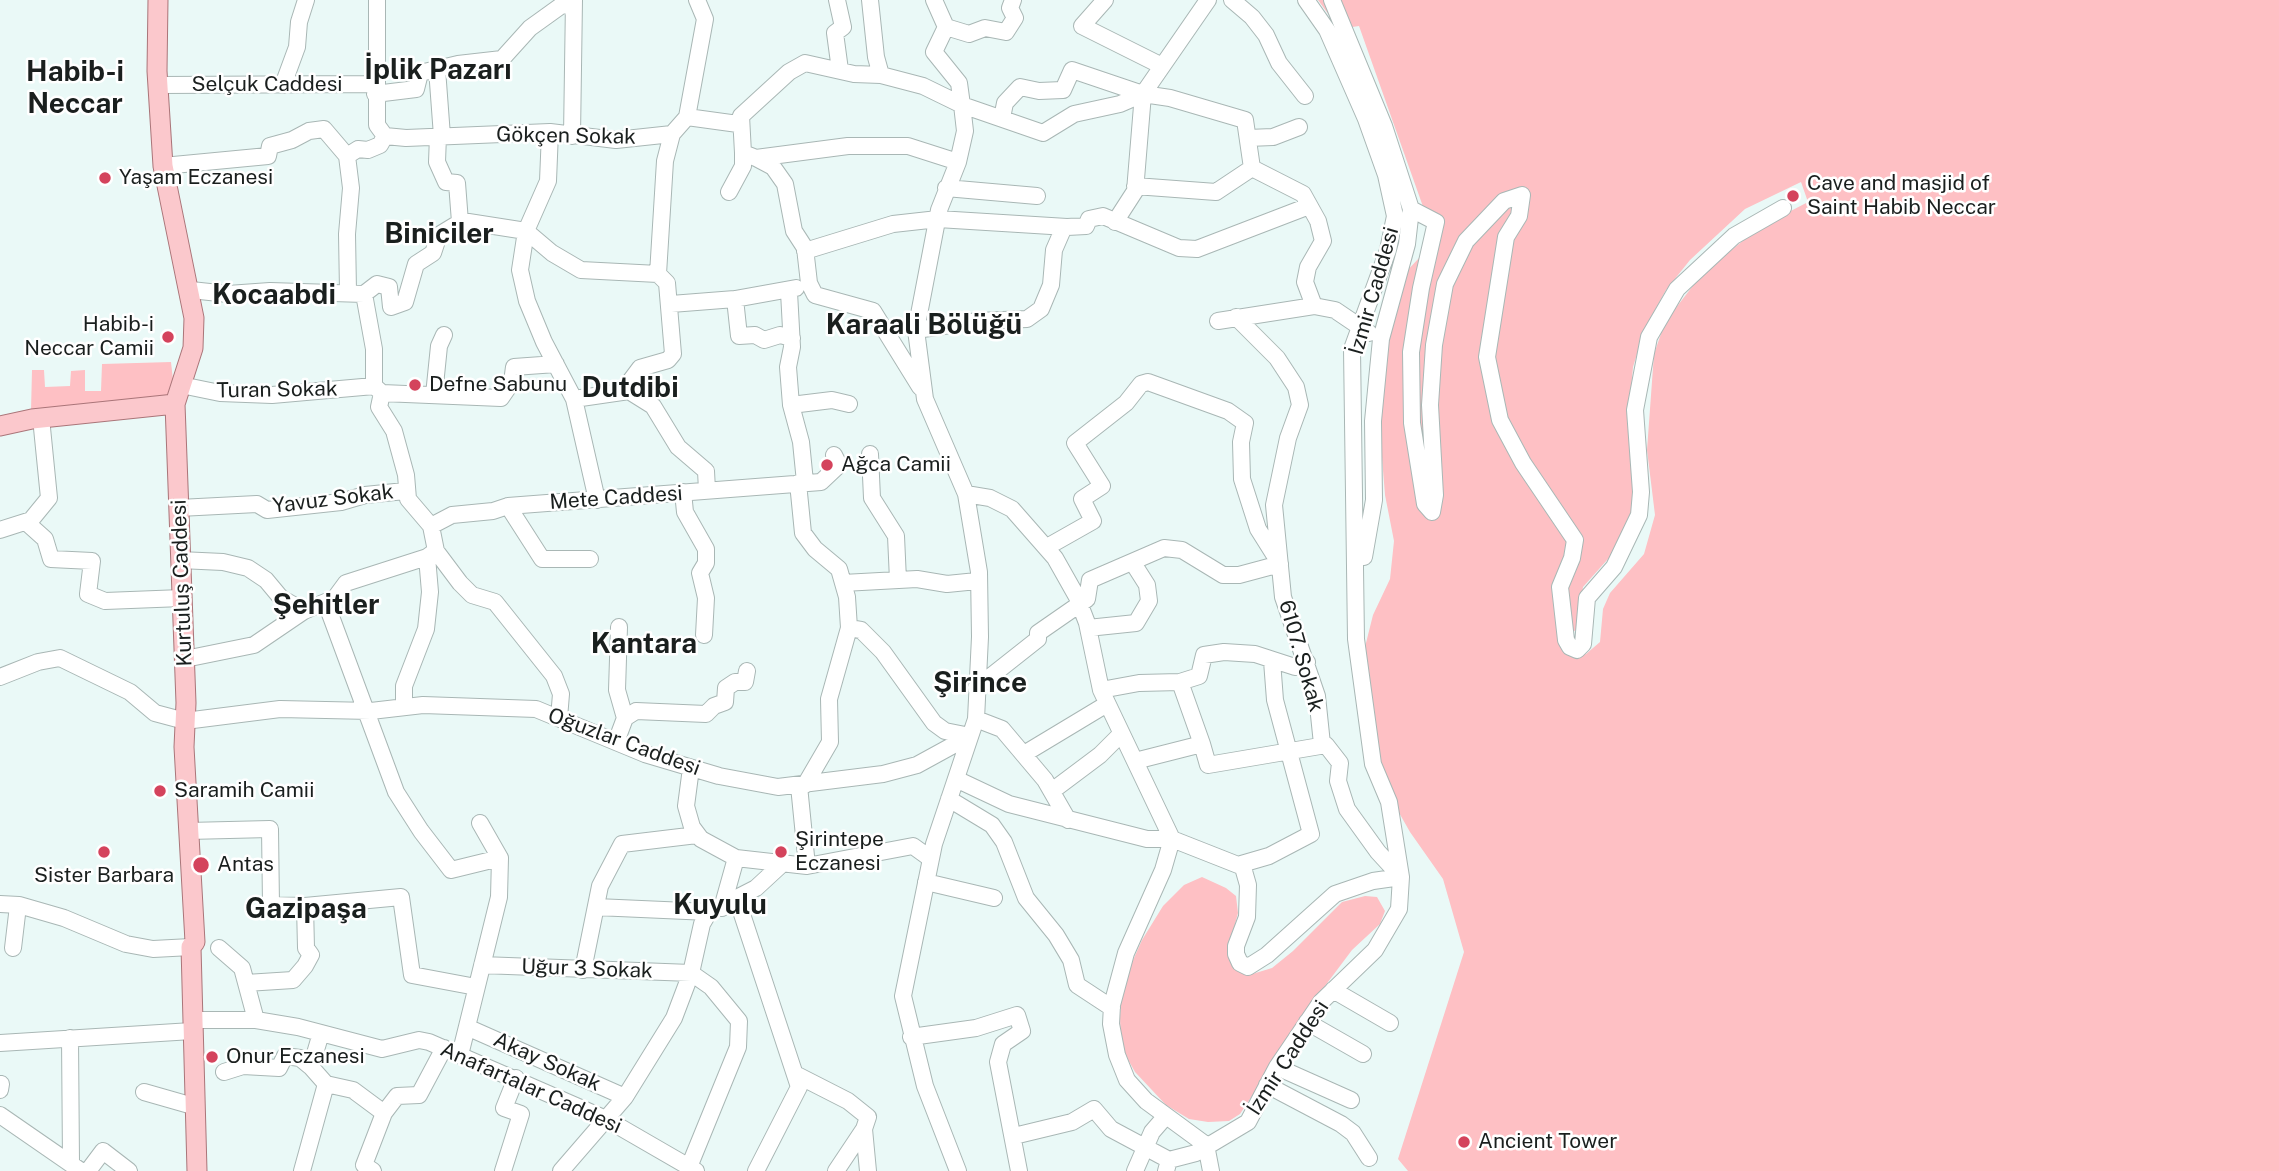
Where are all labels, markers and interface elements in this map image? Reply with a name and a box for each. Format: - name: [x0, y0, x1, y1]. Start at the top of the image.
- district label: İplik Pazarı: [364, 53, 512, 87]
- district label: Habib-i Neccar: [26, 55, 124, 121]
- street label: Selçuk Caddesi: [191, 72, 343, 98]
- street label: Gökçen Sokak: [496, 122, 636, 150]
- place label: Yaşam Eczanesi: [119, 165, 273, 191]
- marker: Yaşam Eczanesi: [97, 170, 113, 186]
- place label: Cave and masjid of Saint Habib Neccar: [1807, 171, 1996, 221]
- marker: Cave and masjid of Saint Habib Neccar: [1785, 188, 1801, 204]
- district label: Biniciler: [384, 217, 494, 251]
- street label: İzmir Caddesi: [1344, 224, 1404, 358]
- district label: Kocaabdi: [212, 278, 336, 312]
- district label: Karaali Bölüğü: [826, 308, 1022, 342]
- place label: Habib-i Neccar Camii: [24, 312, 154, 362]
- marker: Habib-i Neccar Camii: [160, 329, 176, 345]
- district label: Dutdibi: [581, 371, 679, 405]
- place label: Defne Sabunu: [429, 372, 567, 398]
- street label: Turan Sokak: [216, 376, 338, 404]
- marker: Defne Sabunu: [407, 377, 423, 393]
- place label: Ağca Camii: [841, 452, 951, 478]
- marker: Ağca Camii: [819, 457, 835, 473]
- street label: Yavuz Sokak: [271, 479, 395, 519]
- street label: Mete Caddesi: [549, 481, 683, 515]
- street label: Kurtuluş Caddesi: [166, 499, 198, 667]
- district label: Şehitler: [272, 588, 380, 622]
- street label: 6107. Sokak: [1273, 597, 1329, 715]
- district label: Kantara: [591, 627, 697, 661]
- district label: Şirince: [933, 666, 1027, 700]
- street label: Oğuzlar Caddesi: [544, 703, 704, 781]
- place label: Saramih Camii: [174, 778, 314, 804]
- marker: Saramih Camii: [152, 783, 168, 799]
- place label: Şirintepe Eczanesi: [795, 827, 884, 877]
- marker: Sister Barbara: [96, 844, 112, 860]
- marker: Şirintepe Eczanesi: [773, 844, 789, 860]
- place label: Antas: [217, 852, 274, 878]
- marker: Antas: [191, 855, 211, 875]
- place label: Sister Barbara: [34, 863, 174, 889]
- district label: Kuyulu: [673, 888, 767, 922]
- district label: Gazipaşa: [245, 892, 367, 926]
- street label: Uğur 3 Sokak: [521, 954, 653, 984]
- street label: İzmir Caddesi: [1242, 996, 1334, 1120]
- street label: Akay Sokak: [489, 1027, 605, 1097]
- street label: Anafartalar Caddesi: [436, 1037, 626, 1139]
- place label: Onur Eczanesi: [226, 1044, 365, 1070]
- marker: Onur Eczanesi: [204, 1049, 220, 1065]
- place label: Ancient Tower: [1478, 1129, 1617, 1155]
- marker: Ancient Tower: [1456, 1134, 1472, 1150]

